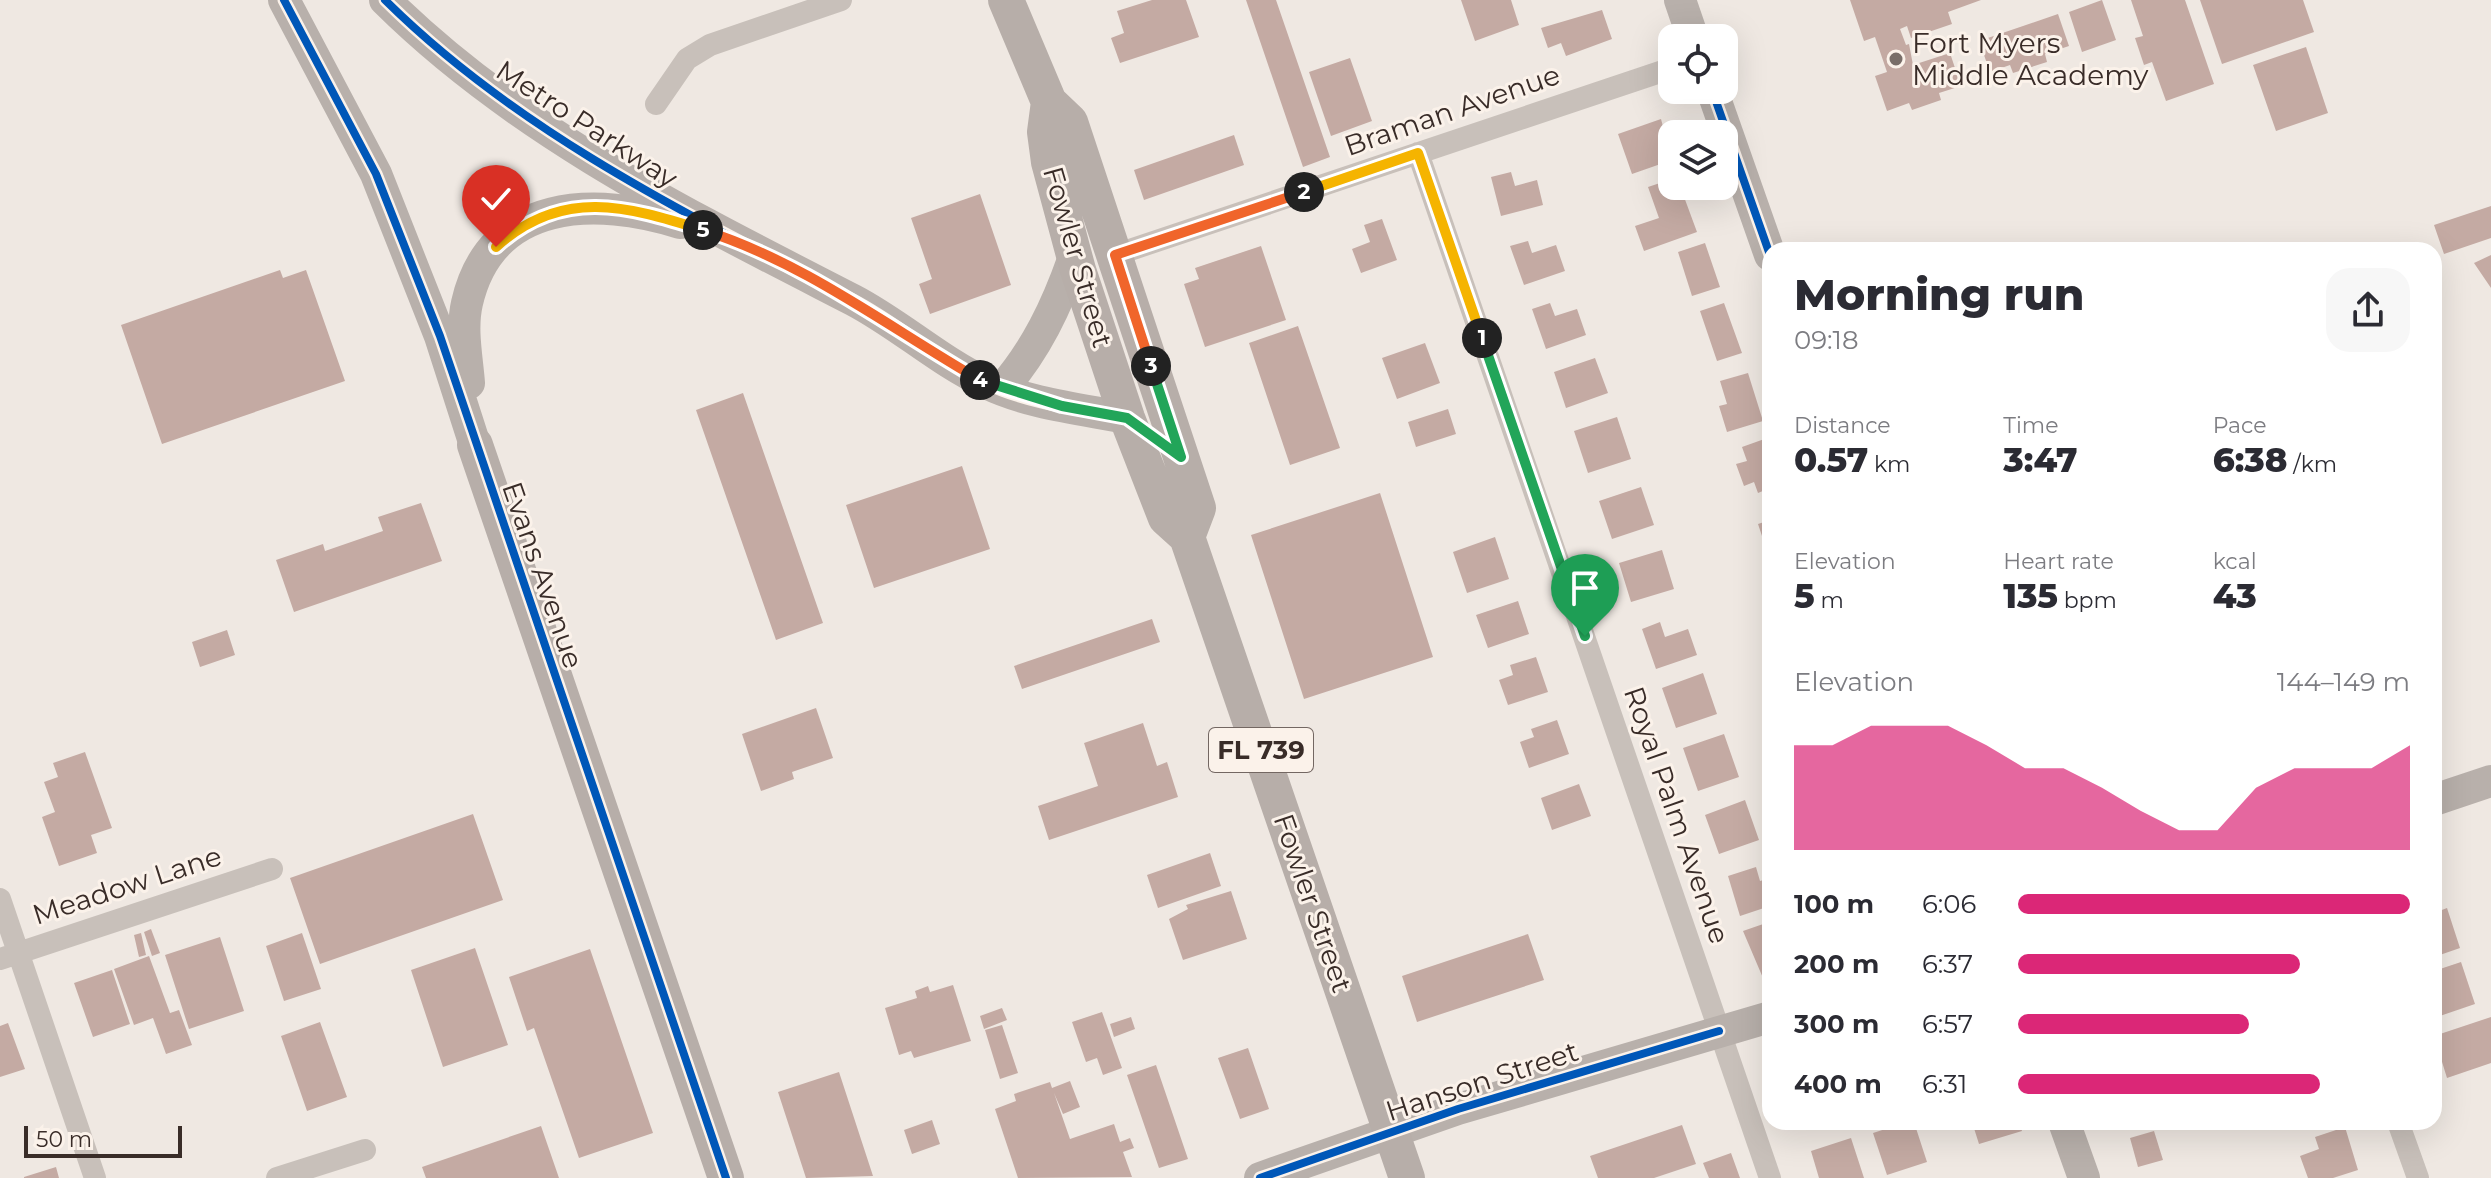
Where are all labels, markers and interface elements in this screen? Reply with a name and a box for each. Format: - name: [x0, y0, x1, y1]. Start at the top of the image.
- map controls: [1658, 24, 1738, 200]
- button: locate: [1658, 24, 1738, 104]
- place label: Fort Myers Middle Academy: [1912, 26, 2149, 92]
- marker: Fort Myers Middle Academy: [1887, 50, 1905, 68]
- street label: Metro Parkway: [490, 53, 685, 196]
- street label: Braman Avenue: [1340, 57, 1564, 163]
- button: layers: [1658, 120, 1738, 200]
- street label: Fowler Street: [1036, 163, 1120, 351]
- pin: [462, 165, 530, 247]
- pin: 2: [1284, 172, 1324, 212]
- icon: check: [474, 177, 518, 221]
- text: 2: [1298, 178, 1310, 205]
- pin: 5: [683, 210, 723, 250]
- text: 5: [696, 216, 710, 243]
- text: Morning run: [1794, 267, 2084, 321]
- button: share: [2326, 268, 2410, 352]
- pin: 1: [1462, 318, 1502, 358]
- text: 1: [1478, 324, 1486, 351]
- text: 09:18: [1794, 324, 1859, 356]
- pin: 3: [1131, 346, 1171, 386]
- text: 3: [1144, 352, 1158, 379]
- pin: 4: [960, 360, 1000, 400]
- text: 4: [972, 366, 988, 393]
- text: Distance: [1794, 412, 1891, 439]
- text: Time: [2003, 412, 2059, 439]
- text: Pace: [2213, 412, 2267, 439]
- text: 0.57: [1794, 439, 1868, 481]
- text: 3:47: [2003, 439, 2077, 481]
- text: 6:38: [2213, 439, 2288, 481]
- text: km: [1868, 451, 1910, 478]
- text: /km: [2288, 451, 2337, 478]
- street label: Evans Avenue: [495, 477, 591, 673]
- text: Elevation: [1794, 548, 1896, 575]
- text: Heart rate: [2003, 548, 2114, 575]
- text: kcal: [2213, 548, 2257, 575]
- pin: [1551, 554, 1619, 636]
- icon: arrive: [1563, 566, 1607, 610]
- text: 5: [1794, 575, 1815, 617]
- text: 135: [2003, 575, 2058, 617]
- text: 43: [2213, 575, 2257, 617]
- text: m: [1815, 587, 1844, 614]
- text: bpm: [2058, 587, 2117, 614]
- text: Elevation: [1794, 666, 1914, 698]
- text: 144–149 m: [2277, 666, 2410, 698]
- street label: Royal Palm Avenue: [1617, 682, 1737, 948]
- road number: FL 739: [1209, 728, 1313, 772]
- street label: Fowler Street: [1267, 809, 1359, 997]
- street label: Meadow Lane: [28, 838, 226, 932]
- text: 100 m: [1794, 888, 1874, 920]
- text: 6:06: [1922, 888, 1976, 920]
- text: 200 m: [1794, 948, 1879, 980]
- text: 6:37: [1922, 948, 1973, 980]
- text: 300 m: [1794, 1008, 1879, 1040]
- text: 6:57: [1922, 1008, 1973, 1040]
- street label: Hanson Street: [1381, 1034, 1583, 1128]
- text: 400 m: [1794, 1068, 1882, 1100]
- text: 6:31: [1922, 1068, 1967, 1100]
- scale bar: [24, 1122, 182, 1158]
- text: 50 m: [36, 1126, 92, 1153]

